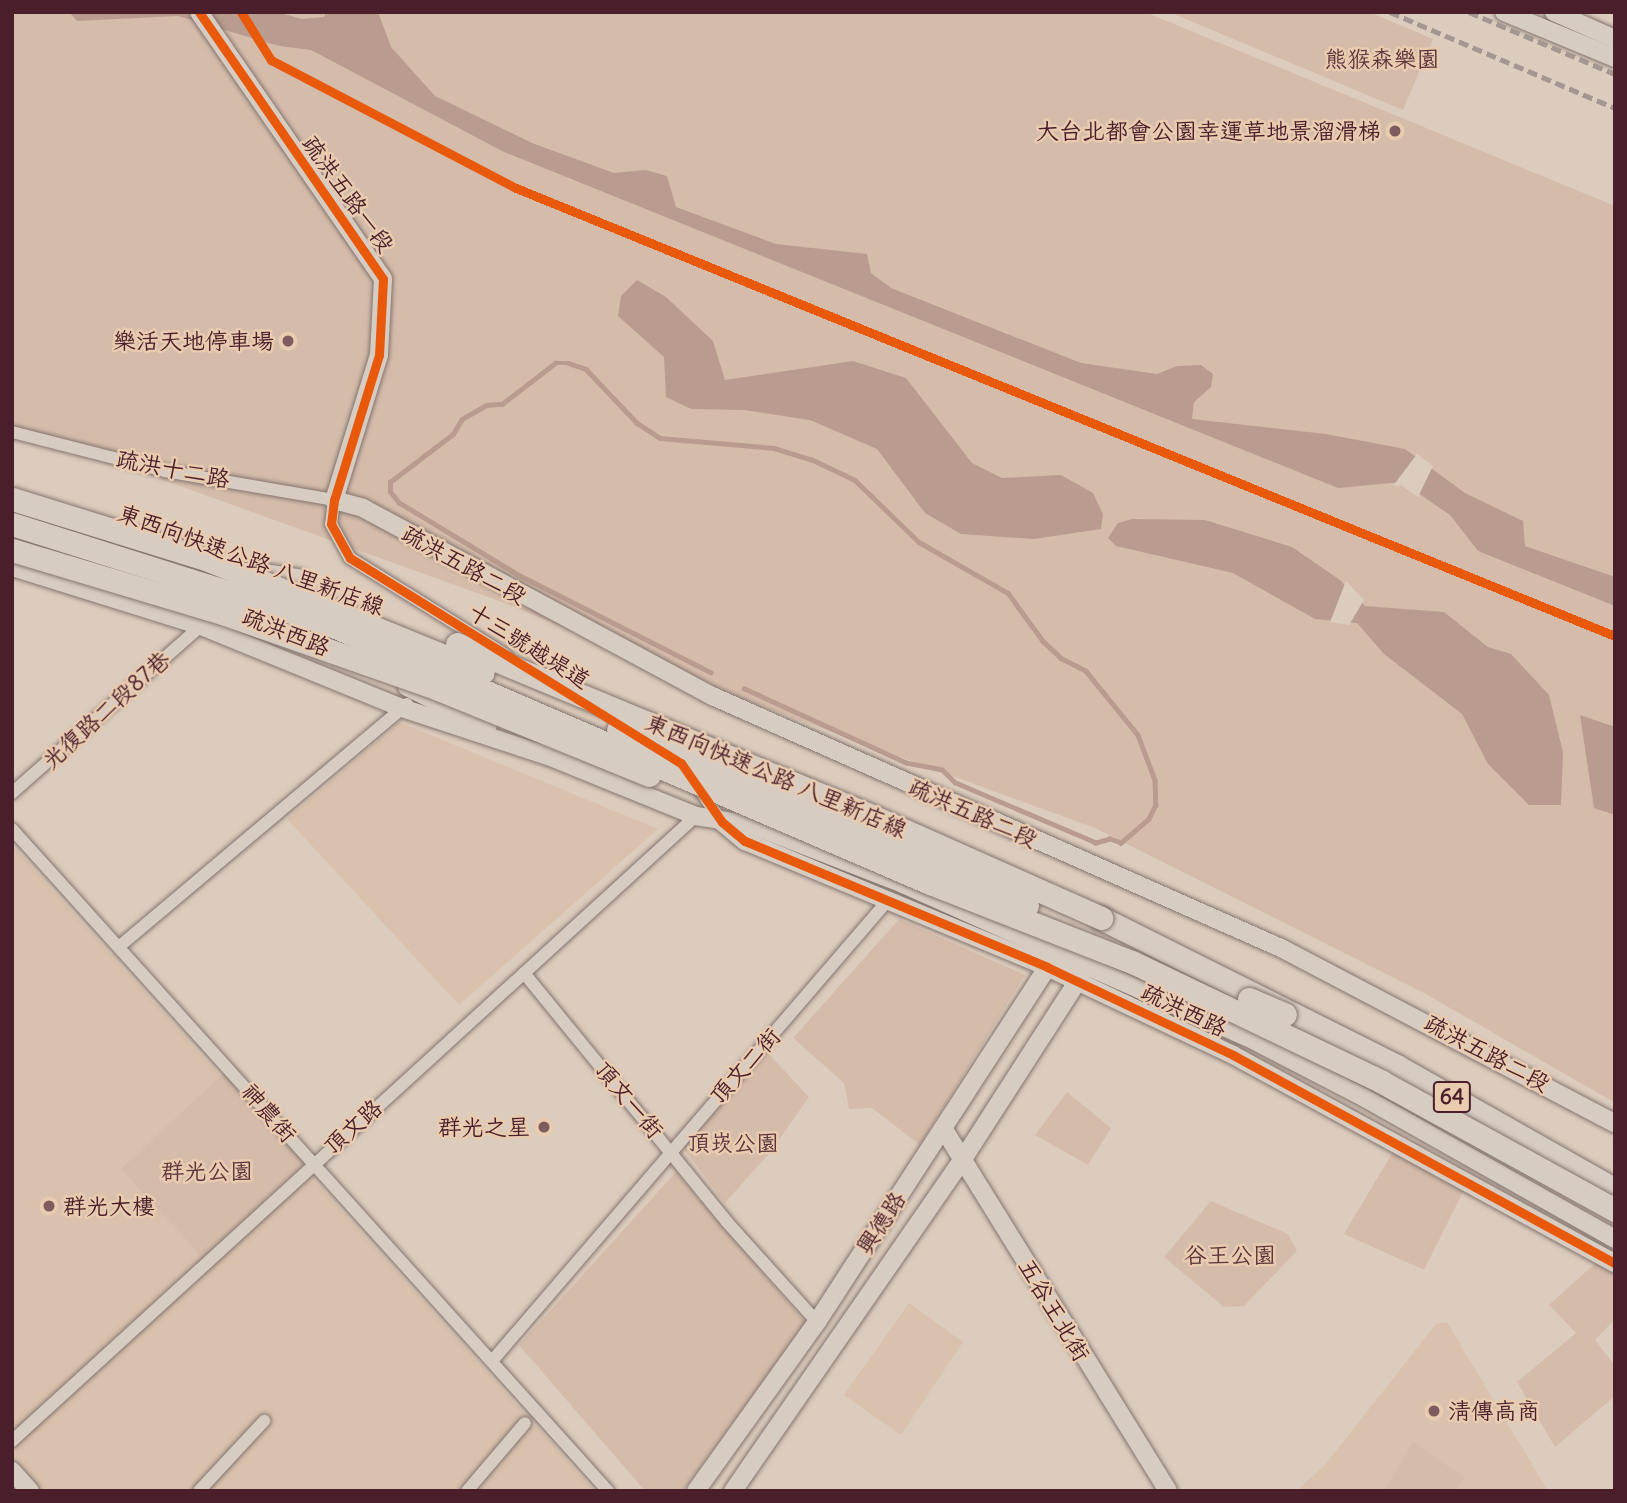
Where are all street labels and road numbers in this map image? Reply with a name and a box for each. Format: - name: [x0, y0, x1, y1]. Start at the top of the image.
- street label: 疏洪五路一段: [296, 130, 400, 258]
- street label: 疏洪十二路: [114, 444, 232, 494]
- street label: 東西向快速公路 八里新店線: [114, 499, 388, 621]
- street label: 疏洪五路二段: [397, 519, 531, 611]
- street label: 十三號越堤道: [463, 598, 595, 694]
- street label: 疏洪西路: [238, 602, 334, 662]
- street label: 光復路二段87巷: [36, 645, 176, 775]
- street label: 東西向快速公路 八里新店線: [641, 708, 911, 844]
- street label: 疏洪五路二段: [904, 772, 1042, 854]
- street label: 疏洪西路: [1137, 977, 1231, 1043]
- street label: 疏洪五路二段: [1420, 1008, 1554, 1098]
- street label: 頂文二街: [704, 1023, 786, 1109]
- street label: 頂文一街: [589, 1056, 669, 1144]
- street label: 神農街: [236, 1078, 302, 1148]
- road number: 64: [1433, 1080, 1471, 1114]
- street label: 頂文路: [318, 1094, 388, 1160]
- street label: 興德路: [851, 1187, 911, 1259]
- street label: 五谷王北街: [1013, 1254, 1095, 1366]

